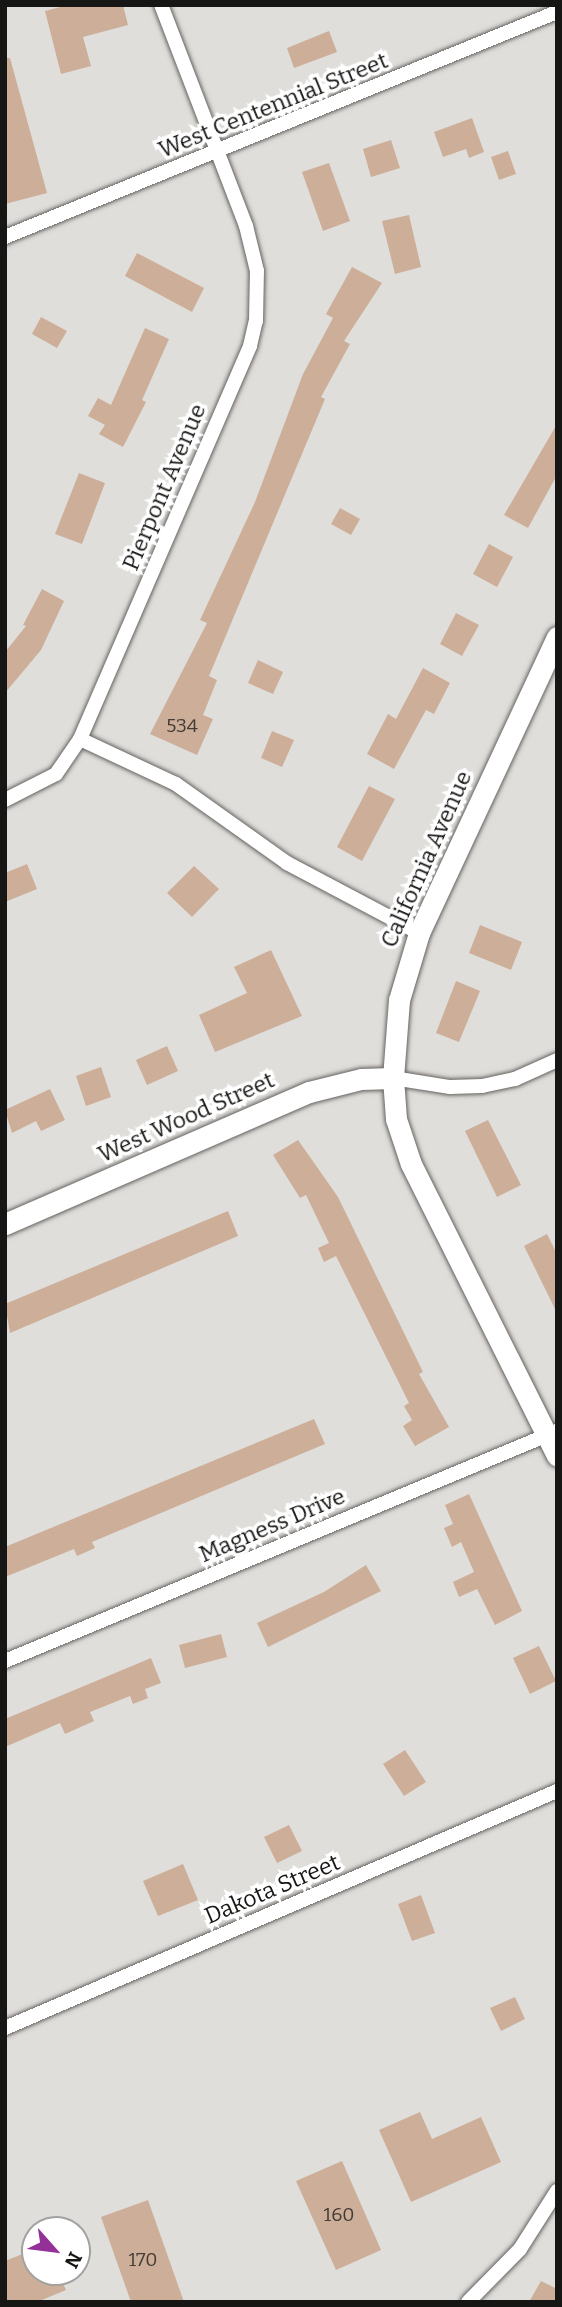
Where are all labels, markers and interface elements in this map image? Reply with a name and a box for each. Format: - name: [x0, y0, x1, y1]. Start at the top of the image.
- street label: West Centennial Street: [154, 46, 392, 164]
- street label: Pierpont Avenue: [117, 400, 211, 574]
- house number: 534: [166, 715, 198, 737]
- street label: California Avenue: [375, 766, 477, 952]
- street label: West Wood Street: [94, 1066, 278, 1168]
- street label: Magness Drive: [195, 1482, 349, 1568]
- street label: Dakota Street: [200, 1848, 344, 1930]
- house number: 160: [323, 2204, 355, 2226]
- north arrow: [21, 2216, 91, 2286]
- text: N: [60, 2248, 87, 2272]
- house number: 170: [129, 2249, 157, 2271]

